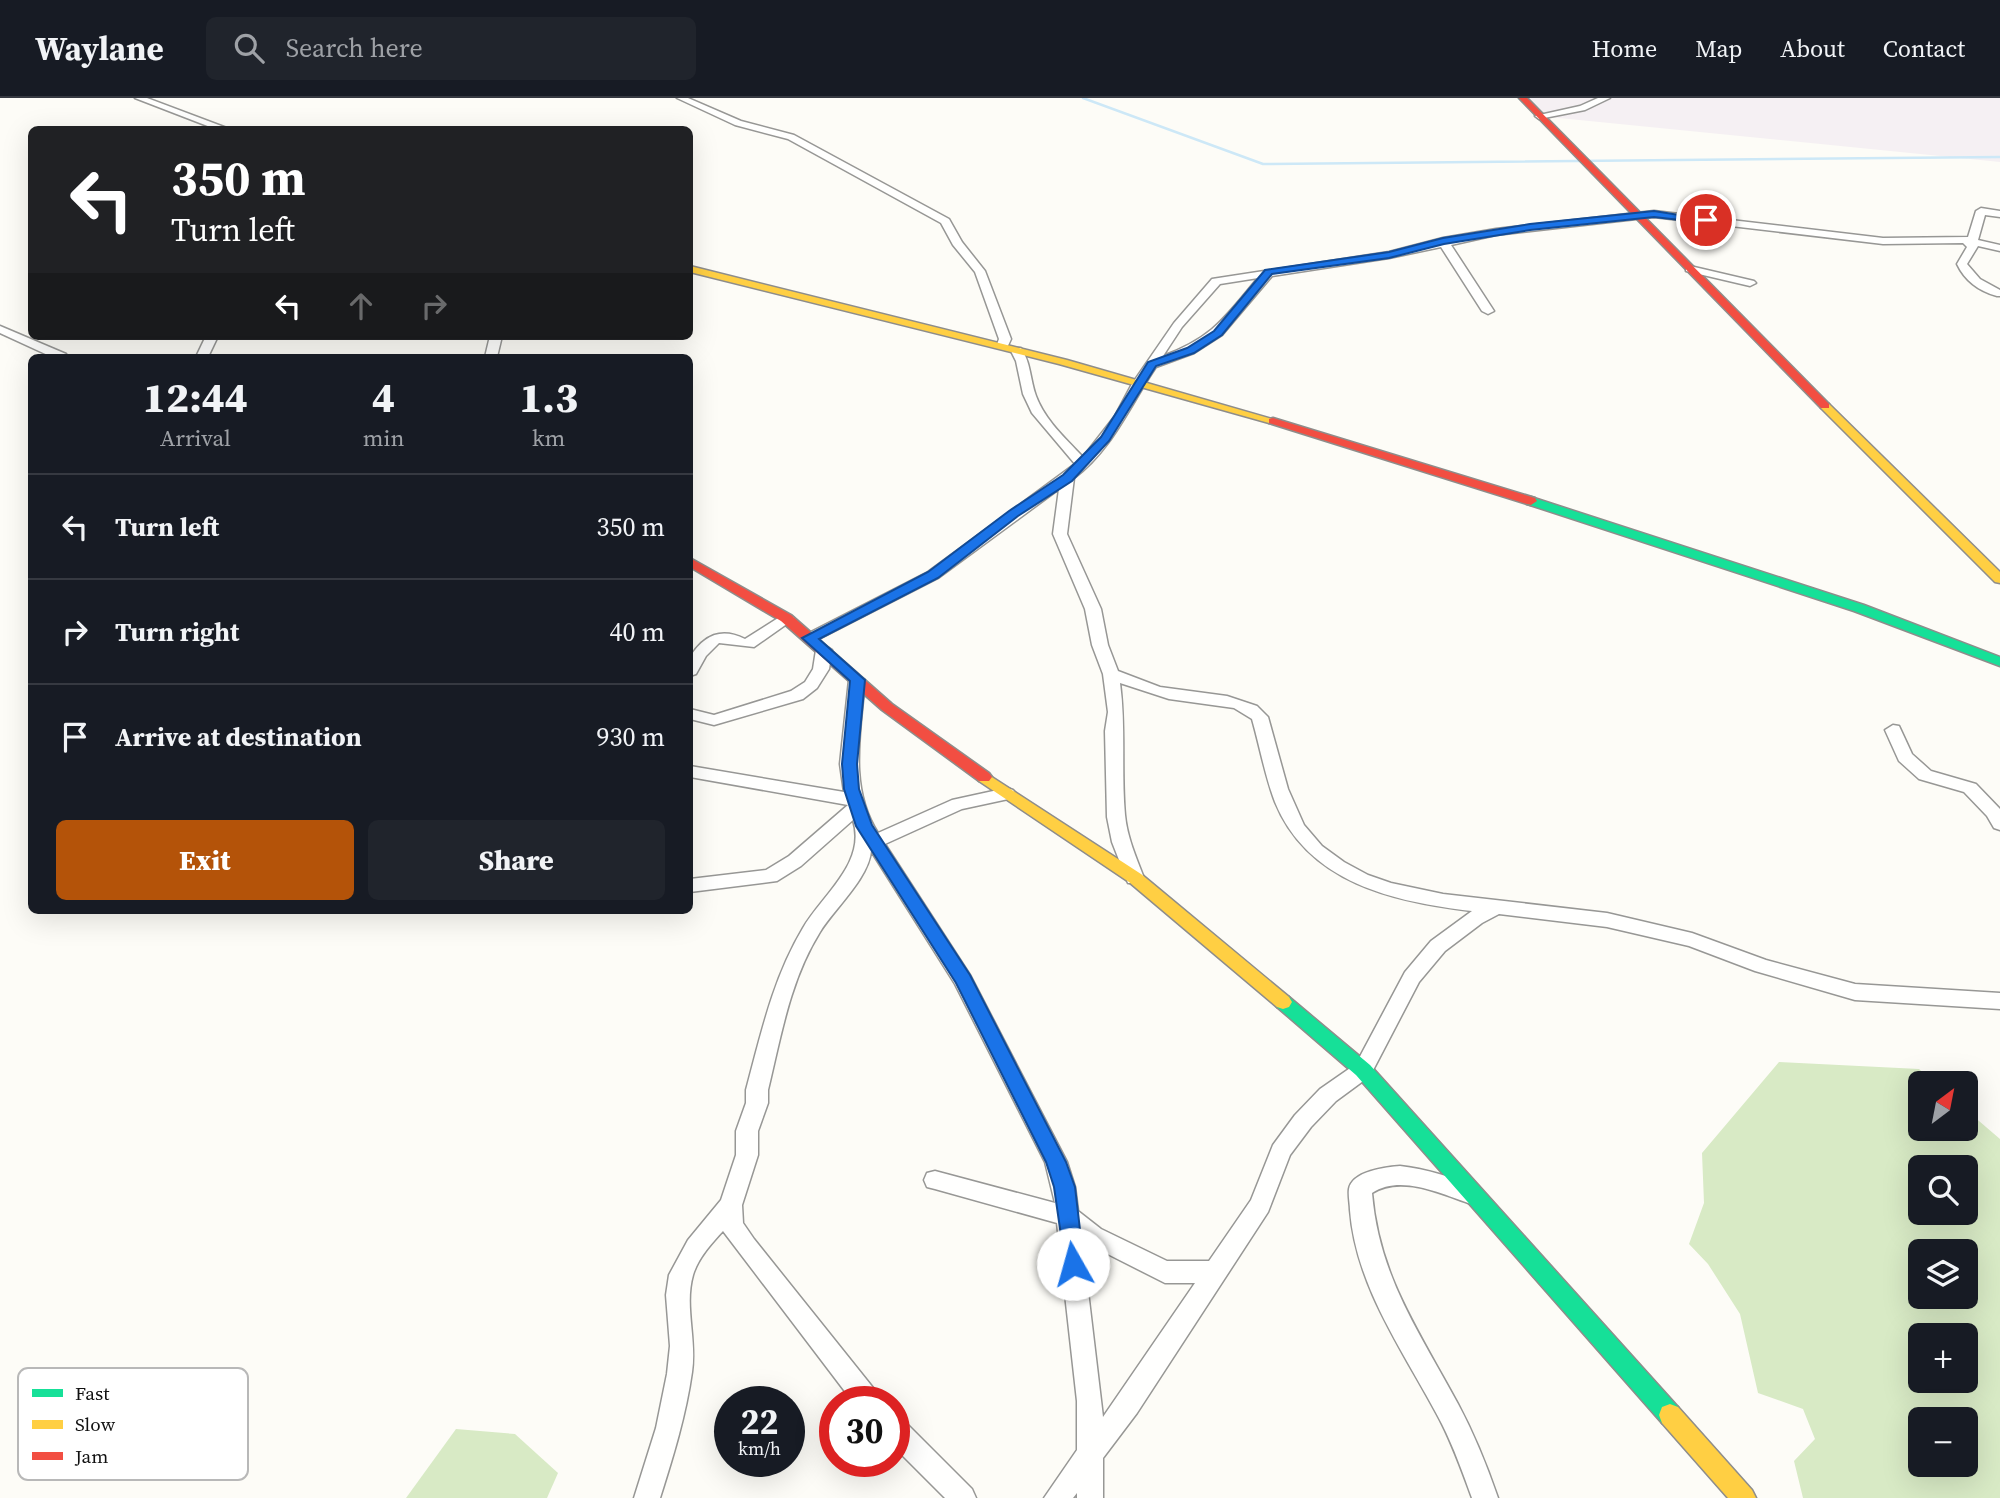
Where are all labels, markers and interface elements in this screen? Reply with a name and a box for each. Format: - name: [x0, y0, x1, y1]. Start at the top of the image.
- search box: [206, 17, 696, 80]
- text: Waylane: [35, 26, 164, 71]
- icon: search: [230, 29, 268, 67]
- text: Search here: [286, 30, 423, 66]
- text: Home: [1592, 32, 1657, 65]
- text: Map: [1695, 32, 1742, 65]
- text: About: [1780, 32, 1845, 65]
- text: Contact: [1883, 32, 1965, 65]
- text: 350 m: [171, 144, 306, 211]
- icon: left: [56, 154, 147, 245]
- pin: [1676, 190, 1736, 250]
- icon: arrive: [1687, 201, 1725, 239]
- text: Turn left: [171, 208, 295, 252]
- icon: left: [269, 287, 307, 325]
- icon: ahead: [342, 287, 380, 325]
- icon: right: [415, 287, 453, 325]
- text: 12:44: [143, 368, 248, 426]
- text: 4: [372, 368, 395, 426]
- text: 1.3: [519, 368, 578, 426]
- text: Arrival: [160, 422, 231, 454]
- text: min: [363, 422, 404, 454]
- text: km: [532, 422, 565, 454]
- icon: left: [56, 508, 94, 546]
- text: Turn left: [115, 509, 219, 545]
- text: 350 m: [597, 509, 665, 545]
- icon: right: [56, 613, 94, 651]
- text: Turn right: [115, 614, 239, 650]
- text: 40 m: [610, 614, 665, 650]
- icon: arrive: [56, 718, 94, 756]
- text: Arrive at destination: [115, 719, 362, 755]
- text: 930 m: [597, 719, 665, 755]
- button: Exit: [56, 820, 354, 900]
- button: Share: [368, 820, 665, 900]
- north arrow: [1908, 1071, 1978, 1141]
- map controls: [1908, 1071, 1978, 1477]
- button: search: [1908, 1155, 1978, 1225]
- position arrow: [1036, 1227, 1110, 1301]
- button: layers: [1908, 1239, 1978, 1309]
- button: +: [1908, 1323, 1978, 1393]
- legend: [18, 1368, 248, 1480]
- text: Fast: [75, 1380, 110, 1406]
- speed limit sign: 30: [819, 1386, 910, 1477]
- text: 22: [741, 1398, 778, 1446]
- button: −: [1908, 1407, 1978, 1477]
- text: Slow: [75, 1411, 116, 1437]
- text: km/h: [738, 1436, 781, 1461]
- text: Jam: [74, 1443, 108, 1469]

